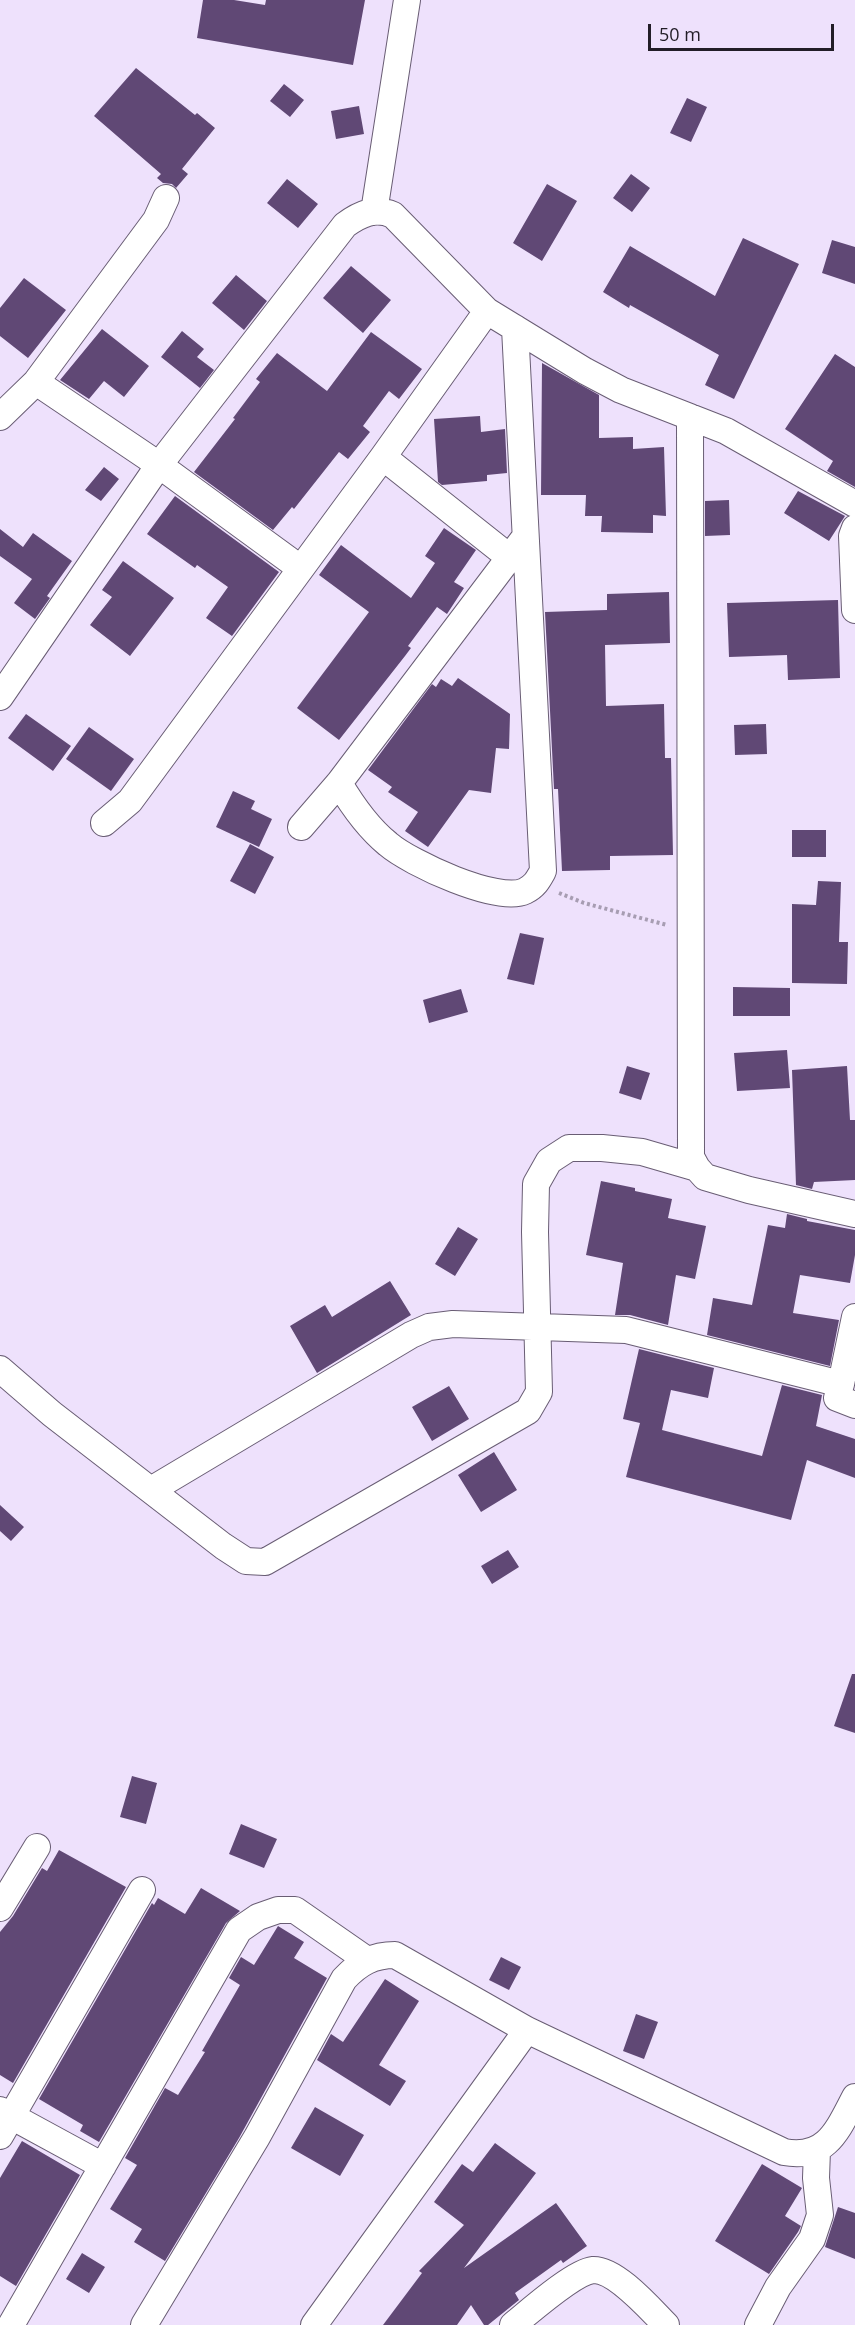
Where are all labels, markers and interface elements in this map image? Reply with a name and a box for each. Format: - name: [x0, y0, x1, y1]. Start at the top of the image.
- scale bar: [651, 12, 837, 50]
- text: 50 m: [659, 22, 701, 46]

